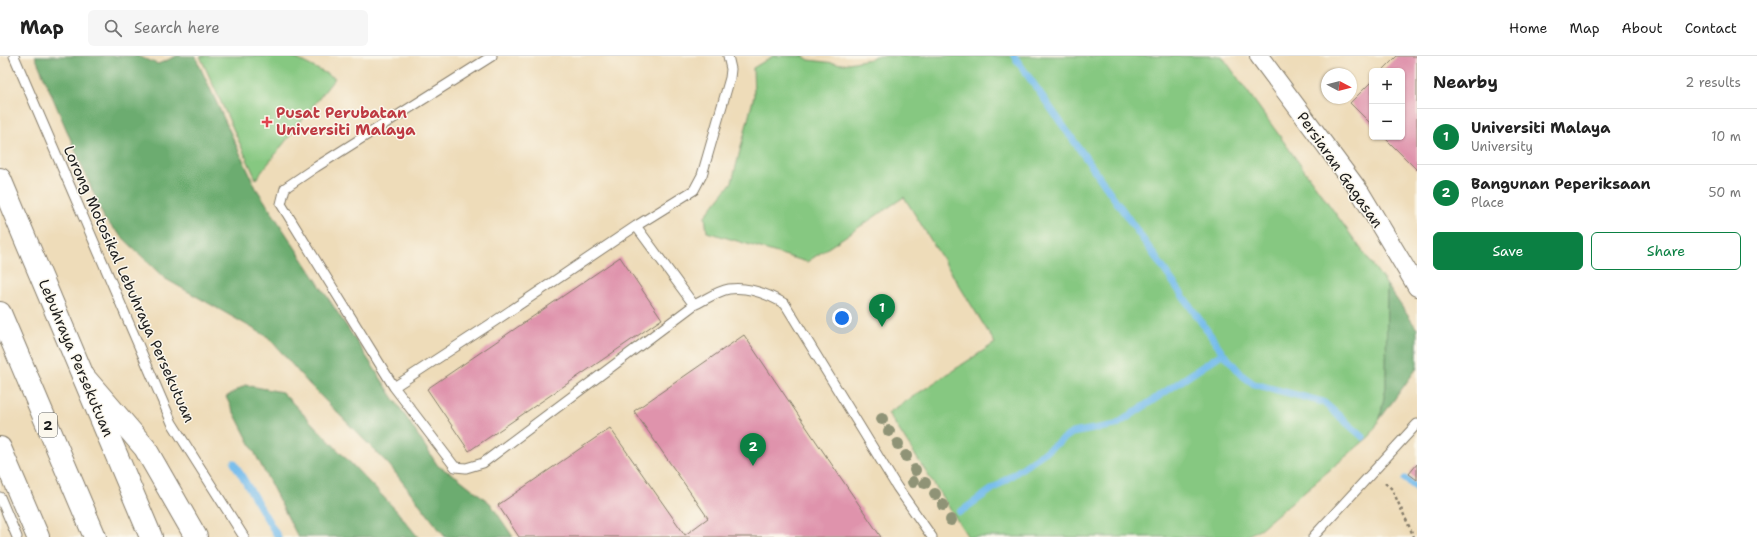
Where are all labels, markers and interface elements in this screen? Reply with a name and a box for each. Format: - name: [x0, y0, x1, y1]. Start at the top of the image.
- search box: [88, 10, 368, 46]
- text: Map: [20, 15, 64, 40]
- icon: search: [102, 17, 124, 39]
- text: Search here: [134, 18, 220, 38]
- text: Home: [1509, 19, 1548, 37]
- text: Map: [1570, 19, 1600, 37]
- text: About: [1622, 19, 1663, 37]
- text: Contact: [1685, 19, 1737, 37]
- north arrow: [1321, 68, 1357, 104]
- map controls: [1369, 68, 1405, 140]
- button: +: [1369, 68, 1405, 104]
- text: Nearby: [1433, 71, 1498, 93]
- text: 2 results: [1685, 74, 1741, 91]
- place label: Pusat Perubatan Universiti Malaya: [276, 103, 416, 140]
- button: −: [1369, 104, 1405, 140]
- street label: Persiaran Gagasan: [1292, 108, 1388, 232]
- marker: Pusat Perubatan Universiti Malaya: [261, 116, 273, 128]
- text: Universiti Malaya: [1471, 118, 1610, 138]
- text: 1: [1443, 128, 1449, 145]
- text: 10 m: [1711, 128, 1741, 145]
- text: University: [1471, 138, 1533, 155]
- street label: Lorong Motosikal Lebuhraya Persekutuan: [60, 143, 198, 425]
- text: Bangunan Peperiksaan: [1471, 174, 1651, 194]
- text: 2: [1441, 184, 1451, 201]
- text: 50 m: [1708, 184, 1741, 201]
- text: Place: [1471, 194, 1504, 211]
- button: Save: [1433, 232, 1583, 270]
- button: Share: [1591, 232, 1741, 270]
- street label: Lebuhraya Persekutuan: [35, 277, 117, 439]
- pin: 1: [869, 294, 895, 327]
- your location: [832, 308, 852, 328]
- road number: 2: [39, 413, 57, 437]
- pin: 2: [740, 433, 766, 466]

